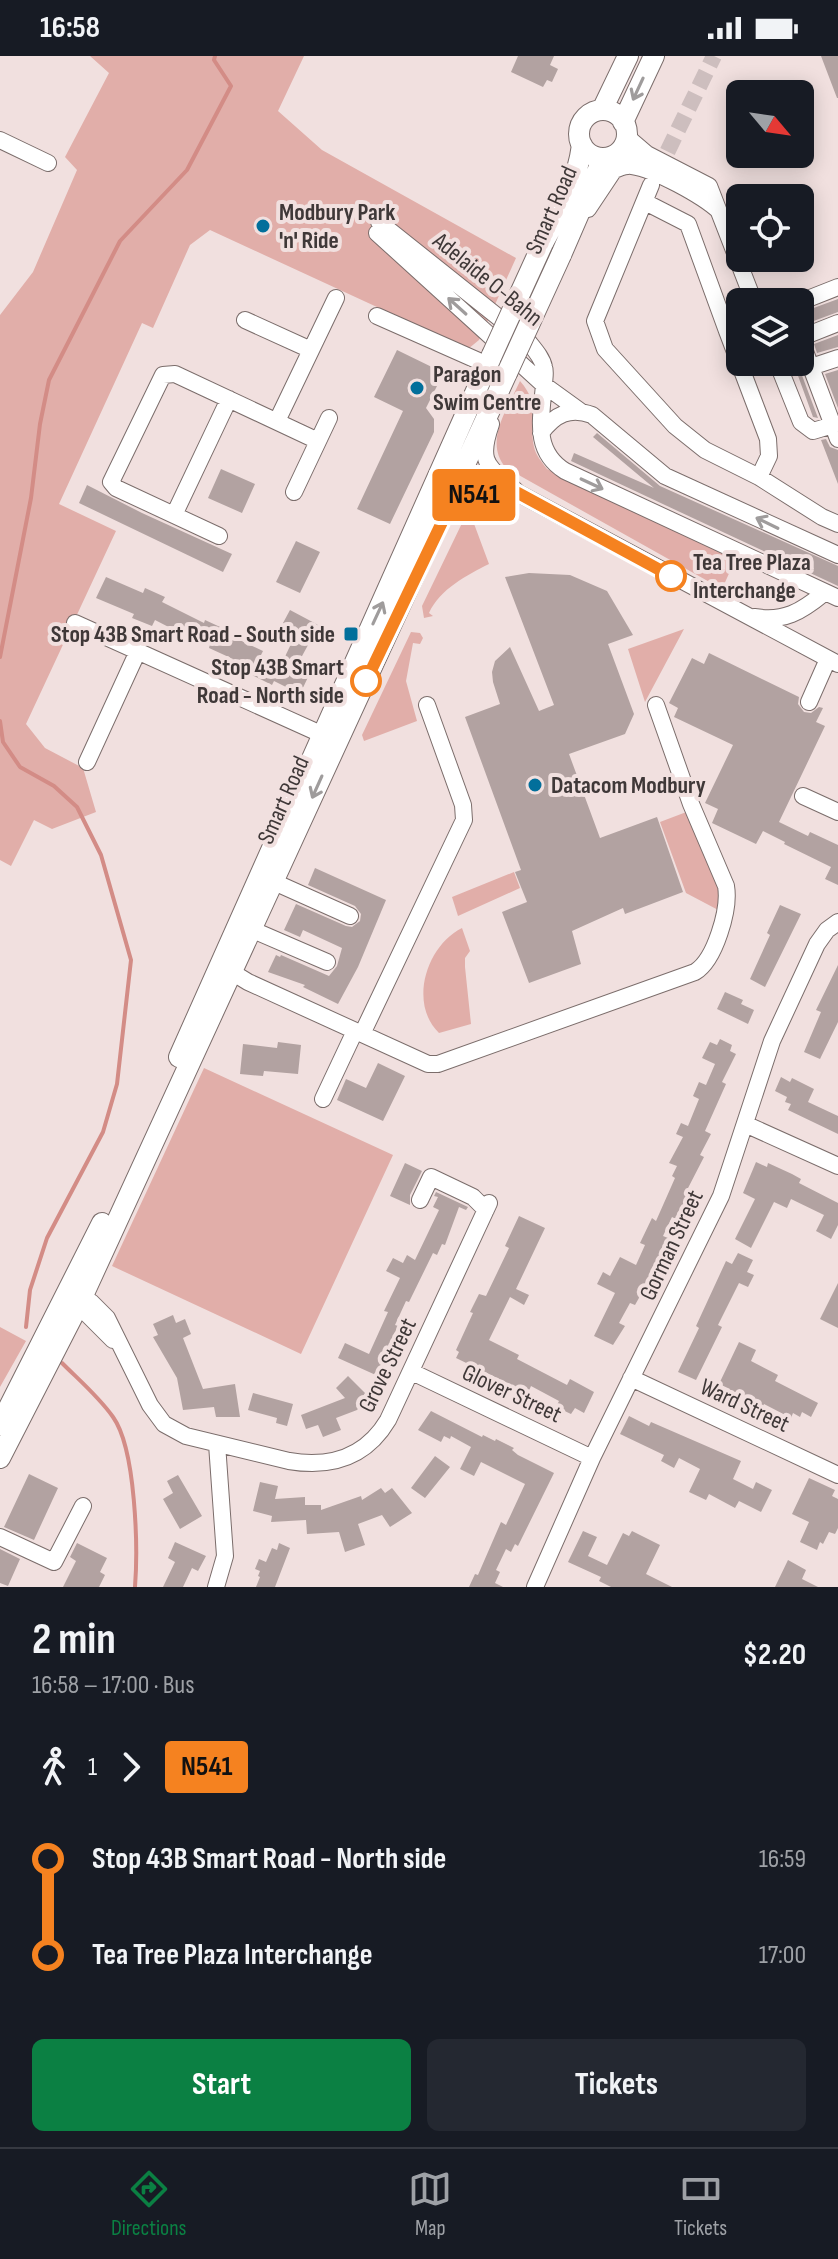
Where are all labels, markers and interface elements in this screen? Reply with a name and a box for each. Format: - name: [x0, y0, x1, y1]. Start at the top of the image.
- text: 16:58: [40, 10, 100, 46]
- one-way arrow: [630, 76, 645, 100]
- north arrow: [726, 80, 814, 168]
- map controls: [726, 80, 814, 376]
- street label: Smart Road: [519, 162, 584, 259]
- button: locate: [726, 184, 814, 272]
- place label: Modbury Park 'n' Ride: [279, 198, 395, 255]
- marker: Modbury Park 'n' Ride: [254, 217, 272, 235]
- street label: Adelaide O-Bahn: [426, 226, 548, 332]
- button: layers: [726, 288, 814, 376]
- one-way arrow: [448, 297, 468, 315]
- place label: Paragon Swim Centre: [433, 360, 541, 417]
- marker: Paragon Swim Centre: [408, 379, 426, 397]
- line badge: N541: [418, 469, 530, 521]
- one-way arrow: [580, 477, 604, 492]
- text: N541: [448, 478, 500, 511]
- one-way arrow: [756, 514, 780, 530]
- place label: Tea Tree Plaza Interchange: [693, 548, 811, 605]
- marker: Tea Tree Plaza Interchange: [656, 561, 686, 591]
- one-way arrow: [371, 601, 386, 625]
- place label: Stop 43B Smart Road - South side: [51, 620, 335, 649]
- marker: Stop 43B Smart Road - South side: [342, 625, 360, 643]
- place label: Stop 43B Smart Road - North side: [197, 653, 344, 710]
- marker: Stop 43B Smart Road - North side: [351, 666, 381, 696]
- street label: Smart Road: [251, 752, 316, 849]
- place label: Datacom Modbury: [551, 771, 706, 800]
- one-way arrow: [309, 775, 324, 799]
- marker: Datacom Modbury: [526, 776, 544, 794]
- street label: Gorman Street: [633, 1185, 710, 1305]
- street label: Grove Street: [352, 1313, 423, 1417]
- street label: Glover Street: [457, 1358, 566, 1429]
- street label: Ward Street: [696, 1372, 794, 1439]
- text: 2 min: [32, 1613, 116, 1666]
- text: $2.20: [743, 1637, 806, 1673]
- text: 16:58 – 17:00 · Bus: [32, 1670, 195, 1701]
- icon: walk: [32, 1745, 76, 1789]
- icon: forward: [109, 1745, 153, 1789]
- text: N541: [181, 1750, 232, 1783]
- text: 1: [88, 1752, 97, 1783]
- text: Stop 43B Smart Road - North side: [92, 1841, 446, 1877]
- text: 16:59: [759, 1844, 806, 1875]
- text: Tea Tree Plaza Interchange: [92, 1937, 373, 1973]
- text: 17:00: [759, 1940, 806, 1971]
- button: Start: [32, 2039, 411, 2131]
- button: Tickets: [427, 2039, 806, 2131]
- tab: Directions: [111, 2167, 187, 2242]
- tab: Map: [408, 2167, 452, 2242]
- tab: Tickets: [674, 2167, 727, 2242]

